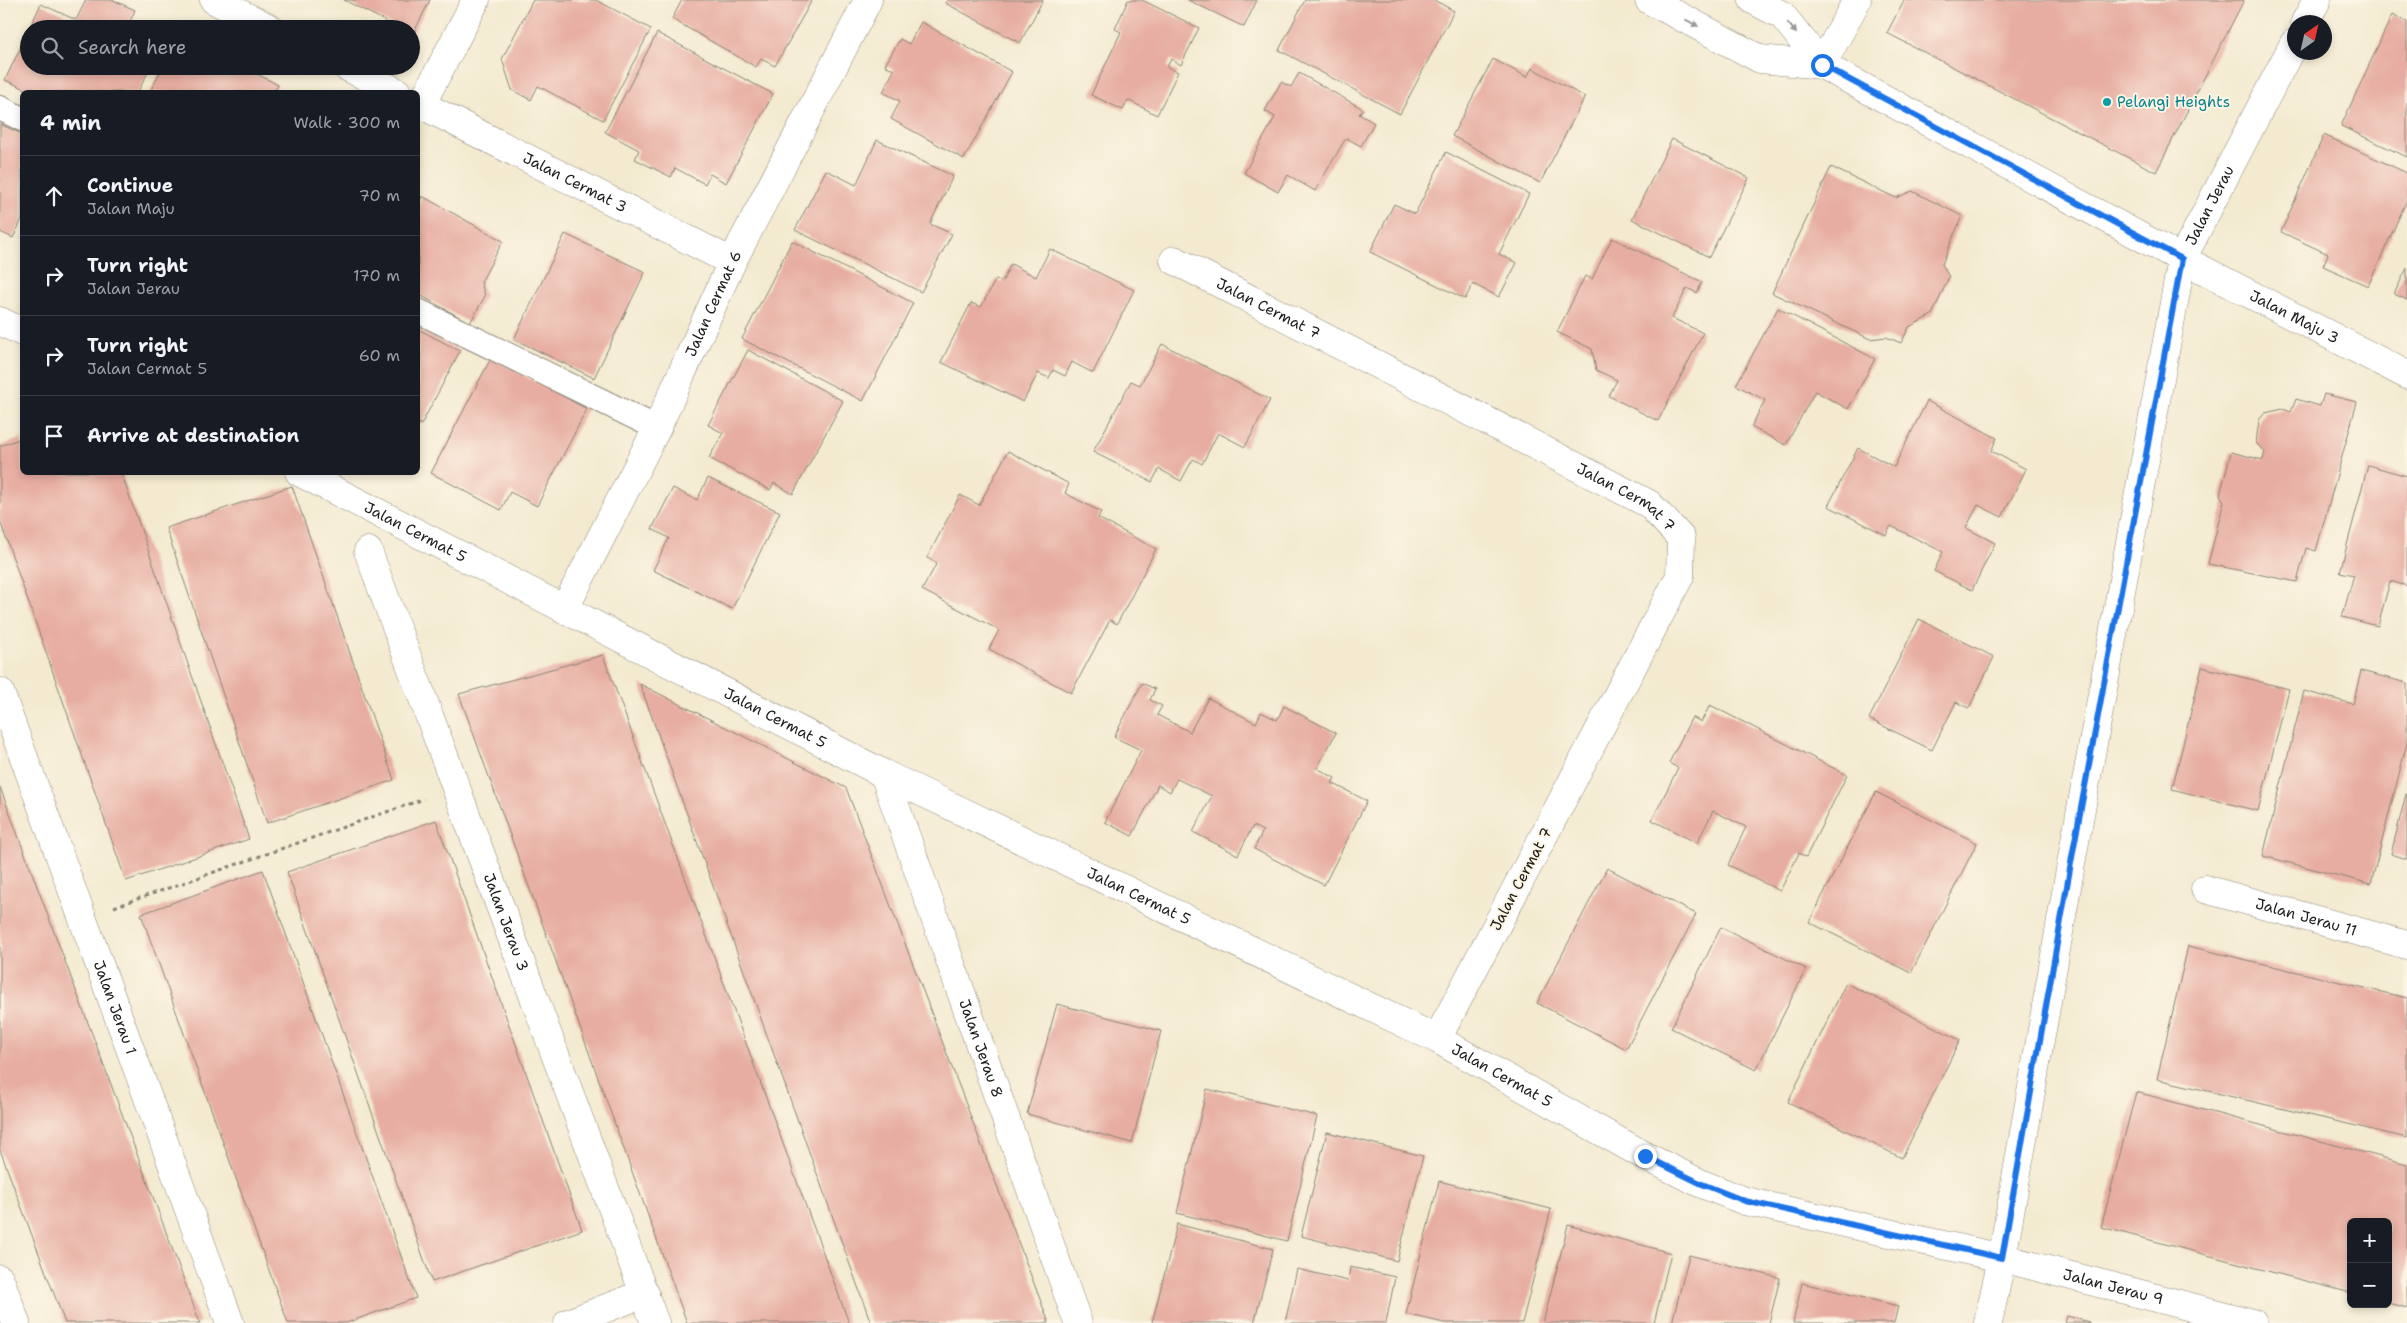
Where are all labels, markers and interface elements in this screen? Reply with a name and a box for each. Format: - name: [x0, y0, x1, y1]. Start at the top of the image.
- north arrow: [2287, 15, 2332, 60]
- one-way arrow: [1685, 19, 1699, 27]
- search box: [20, 20, 420, 75]
- one-way arrow: [1786, 21, 1797, 34]
- icon: search: [38, 34, 66, 62]
- text: Search here: [78, 35, 187, 60]
- route start: [1811, 54, 1834, 77]
- place label: Pelangi Heights: [2117, 92, 2230, 112]
- marker: Pelangi Heights: [2101, 96, 2113, 108]
- text: 4 min: [40, 109, 101, 137]
- text: Walk · 300 m: [293, 112, 400, 133]
- street label: Jalan Cermat 3: [520, 148, 631, 217]
- street label: Jalan Jerau: [2181, 162, 2239, 249]
- text: Continue: [87, 173, 173, 198]
- icon: ahead: [40, 182, 68, 210]
- text: 70 m: [359, 185, 400, 206]
- text: Jalan Maju: [87, 198, 175, 219]
- street label: Jalan Cermat 6: [681, 247, 746, 360]
- text: Turn right: [87, 253, 188, 278]
- icon: right: [40, 262, 68, 290]
- text: 170 m: [353, 265, 400, 286]
- street label: Jalan Cermat 7: [1213, 273, 1324, 343]
- text: Jalan Jerau: [87, 278, 180, 299]
- street label: Jalan Maju 3: [2246, 286, 2342, 348]
- text: Turn right: [87, 333, 188, 358]
- icon: right: [40, 342, 68, 370]
- text: 60 m: [359, 345, 400, 366]
- text: Jalan Cermat 5: [87, 358, 207, 379]
- icon: arrive: [40, 422, 68, 450]
- text: Arrive at destination: [87, 423, 299, 448]
- street label: Jalan Cermat 7: [1573, 458, 1680, 536]
- street label: Jalan Cermat 5: [361, 497, 470, 567]
- street label: Jalan Cermat 5: [721, 683, 830, 753]
- street label: Jalan Cermat 7: [1485, 824, 1557, 934]
- street label: Jalan Cermat 5: [1084, 863, 1194, 930]
- street label: Jalan Jerau 3: [479, 870, 533, 974]
- street label: Jalan Jerau 11: [2253, 893, 2359, 941]
- street label: Jalan Jerau 1: [89, 958, 141, 1057]
- street label: Jalan Jerau 8: [954, 997, 1008, 1100]
- street label: Jalan Cermat 5: [1448, 1039, 1556, 1112]
- route end: [1634, 1145, 1657, 1168]
- map controls: [2347, 1218, 2392, 1308]
- button: +: [2347, 1218, 2392, 1263]
- button: −: [2347, 1263, 2392, 1308]
- street label: Jalan Jerau 9: [2061, 1264, 2165, 1309]

